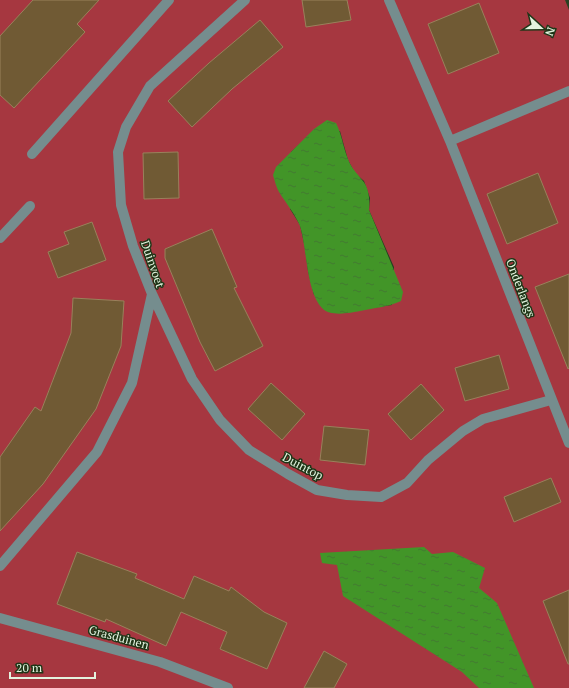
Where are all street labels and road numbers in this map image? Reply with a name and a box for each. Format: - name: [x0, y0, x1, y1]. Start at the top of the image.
- street label: Duinvoet: [138, 238, 168, 290]
- street label: Onderlangs: [503, 257, 539, 319]
- street label: Duintop: [280, 449, 326, 483]
- street label: Grasduinen: [87, 622, 151, 652]

